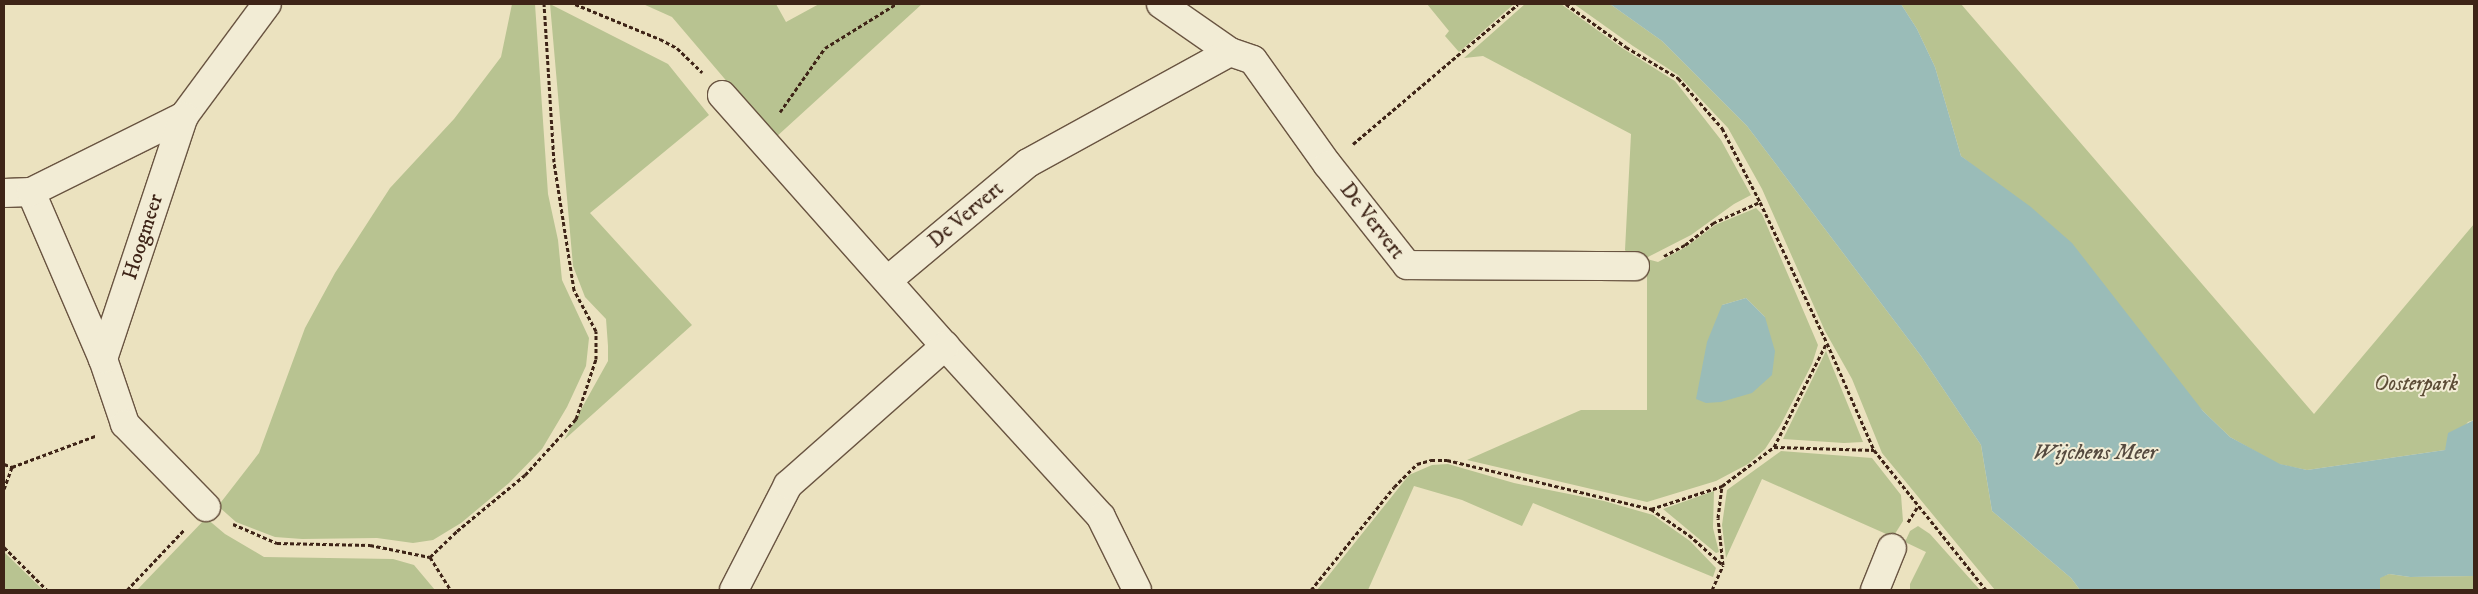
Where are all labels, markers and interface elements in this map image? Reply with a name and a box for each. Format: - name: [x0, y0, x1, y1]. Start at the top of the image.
- street label: De Ververt: [923, 176, 1009, 254]
- street label: De Ververt: [1334, 178, 1410, 264]
- street label: Hoogmeer: [117, 191, 169, 283]
- park label: Oosterpark: [2374, 371, 2458, 397]
- water label: Wijchens Meer: [2033, 440, 2157, 466]

